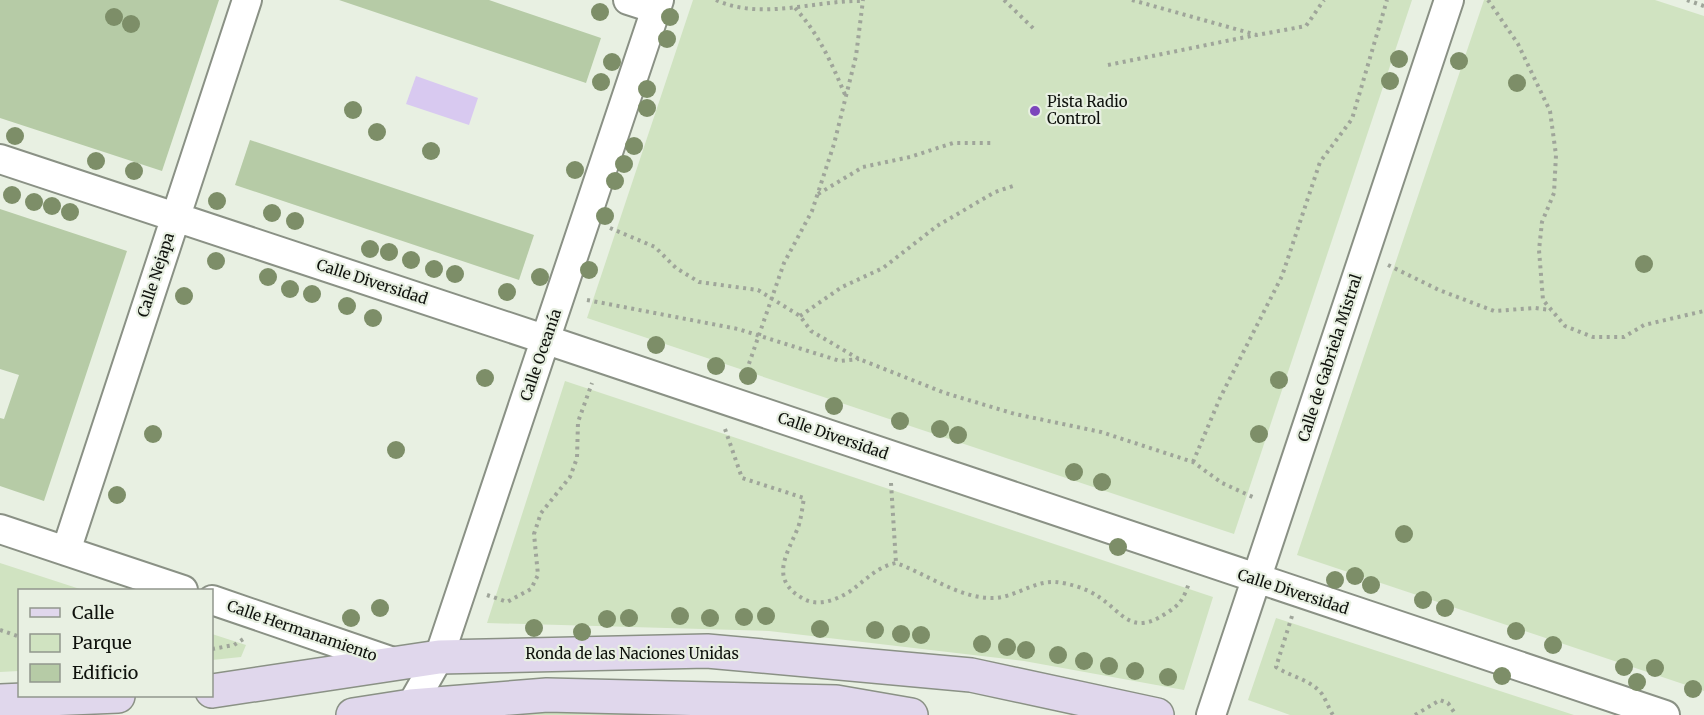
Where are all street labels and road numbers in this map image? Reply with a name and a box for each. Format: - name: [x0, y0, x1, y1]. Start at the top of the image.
- street label: Calle Nejapa: [133, 230, 178, 320]
- street label: Calle Diversidad: [314, 255, 430, 308]
- street label: Calle de Gabriela Mistral: [1293, 271, 1366, 444]
- street label: Calle Oceanía: [516, 306, 565, 403]
- street label: Calle Diversidad: [775, 408, 891, 463]
- street label: Calle Diversidad: [1235, 565, 1351, 618]
- street label: Calle Hermanamiento: [225, 596, 380, 665]
- street label: Ronda de las Naciones Unidas: [525, 644, 739, 663]

